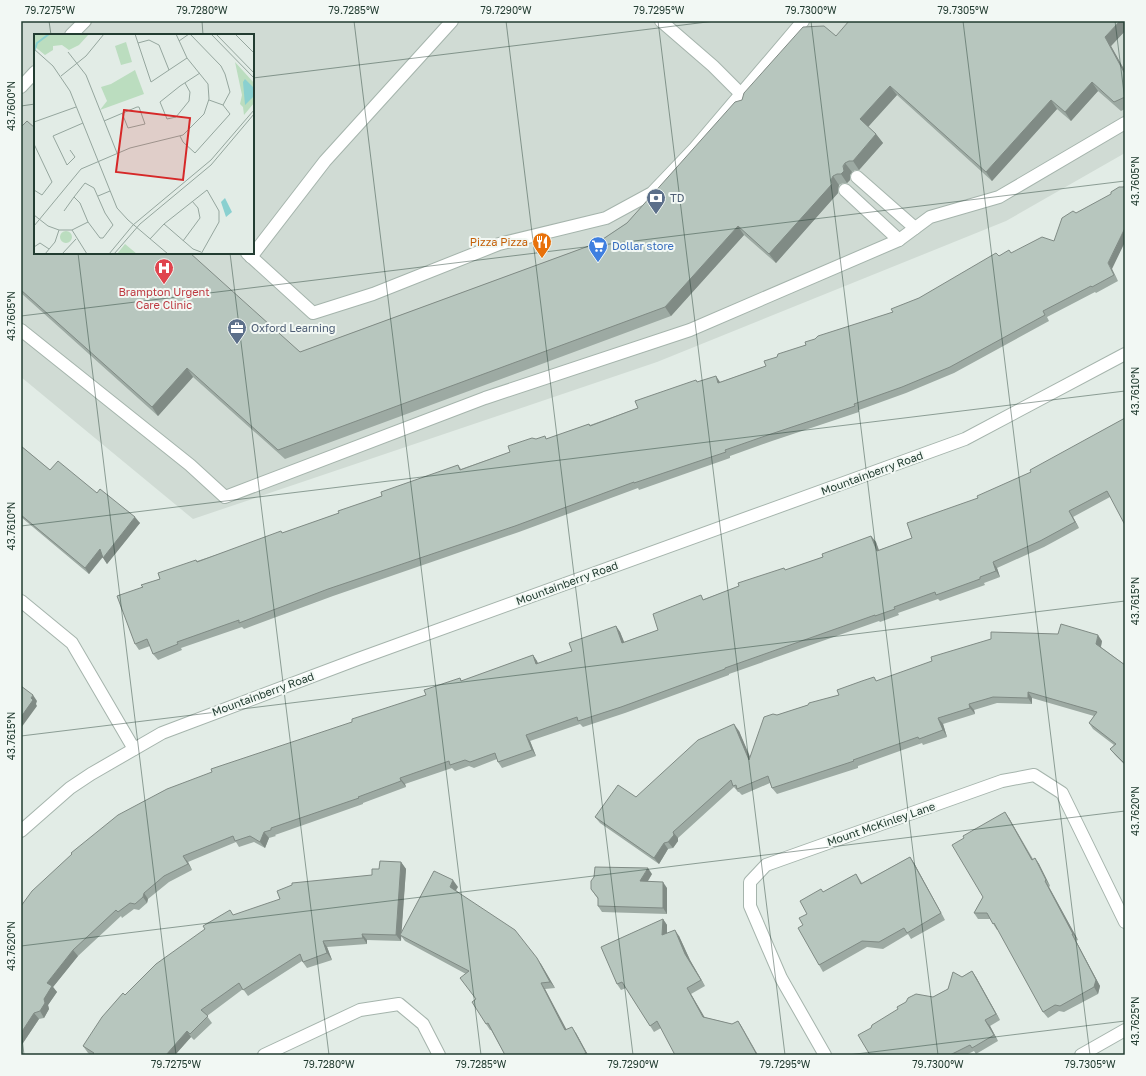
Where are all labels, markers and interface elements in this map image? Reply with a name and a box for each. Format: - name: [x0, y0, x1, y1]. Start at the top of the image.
- text: 79.7275°W: [25, 4, 75, 16]
- text: 79.7280°W: [176, 4, 228, 16]
- text: 79.7285°W: [329, 4, 380, 16]
- text: 79.7290°W: [480, 4, 532, 16]
- text: 79.7295°W: [634, 4, 685, 16]
- text: 79.7300°W: [785, 4, 837, 16]
- text: 79.7305°W: [938, 4, 989, 16]
- inset map: [34, 34, 254, 254]
- text: 43.7600°N: [5, 81, 17, 131]
- text: 43.7605°N: [1129, 156, 1141, 206]
- bank icon: TD: [645, 187, 667, 215]
- place label: TD: [670, 191, 685, 204]
- restaurant icon: Pizza Pizza: [531, 231, 553, 259]
- place label: Pizza Pizza: [470, 235, 528, 248]
- supermarket icon: Dollar store: [587, 235, 609, 263]
- place label: Dollar store: [612, 239, 674, 252]
- hospital icon: Brampton Urgent Care Clinic: [153, 257, 175, 285]
- place label: Brampton Urgent Care Clinic: [118, 285, 210, 311]
- text: 43.7605°N: [5, 291, 17, 341]
- office icon: Oxford Learning: [226, 317, 248, 345]
- place label: Oxford Learning: [251, 321, 336, 334]
- text: 43.7610°N: [1129, 367, 1141, 415]
- street label: Mountainberry Road: [819, 448, 925, 497]
- text: 43.7610°N: [5, 502, 17, 550]
- street label: Mountainberry Road: [514, 558, 620, 607]
- text: 43.7615°N: [1129, 577, 1141, 625]
- street label: Mountainberry Road: [210, 669, 316, 718]
- text: 43.7615°N: [5, 712, 17, 760]
- text: 43.7620°N: [1129, 786, 1141, 836]
- street label: Mount McKinley Lane: [825, 799, 937, 848]
- text: 43.7620°N: [5, 921, 17, 971]
- text: 43.7625°N: [1129, 996, 1141, 1046]
- text: 79.7275°W: [151, 1058, 201, 1070]
- text: 79.7280°W: [303, 1058, 355, 1070]
- text: 79.7285°W: [456, 1058, 507, 1070]
- text: 79.7290°W: [607, 1058, 659, 1070]
- text: 79.7295°W: [760, 1058, 811, 1070]
- text: 79.7300°W: [912, 1058, 964, 1070]
- text: 79.7305°W: [1065, 1058, 1116, 1070]

